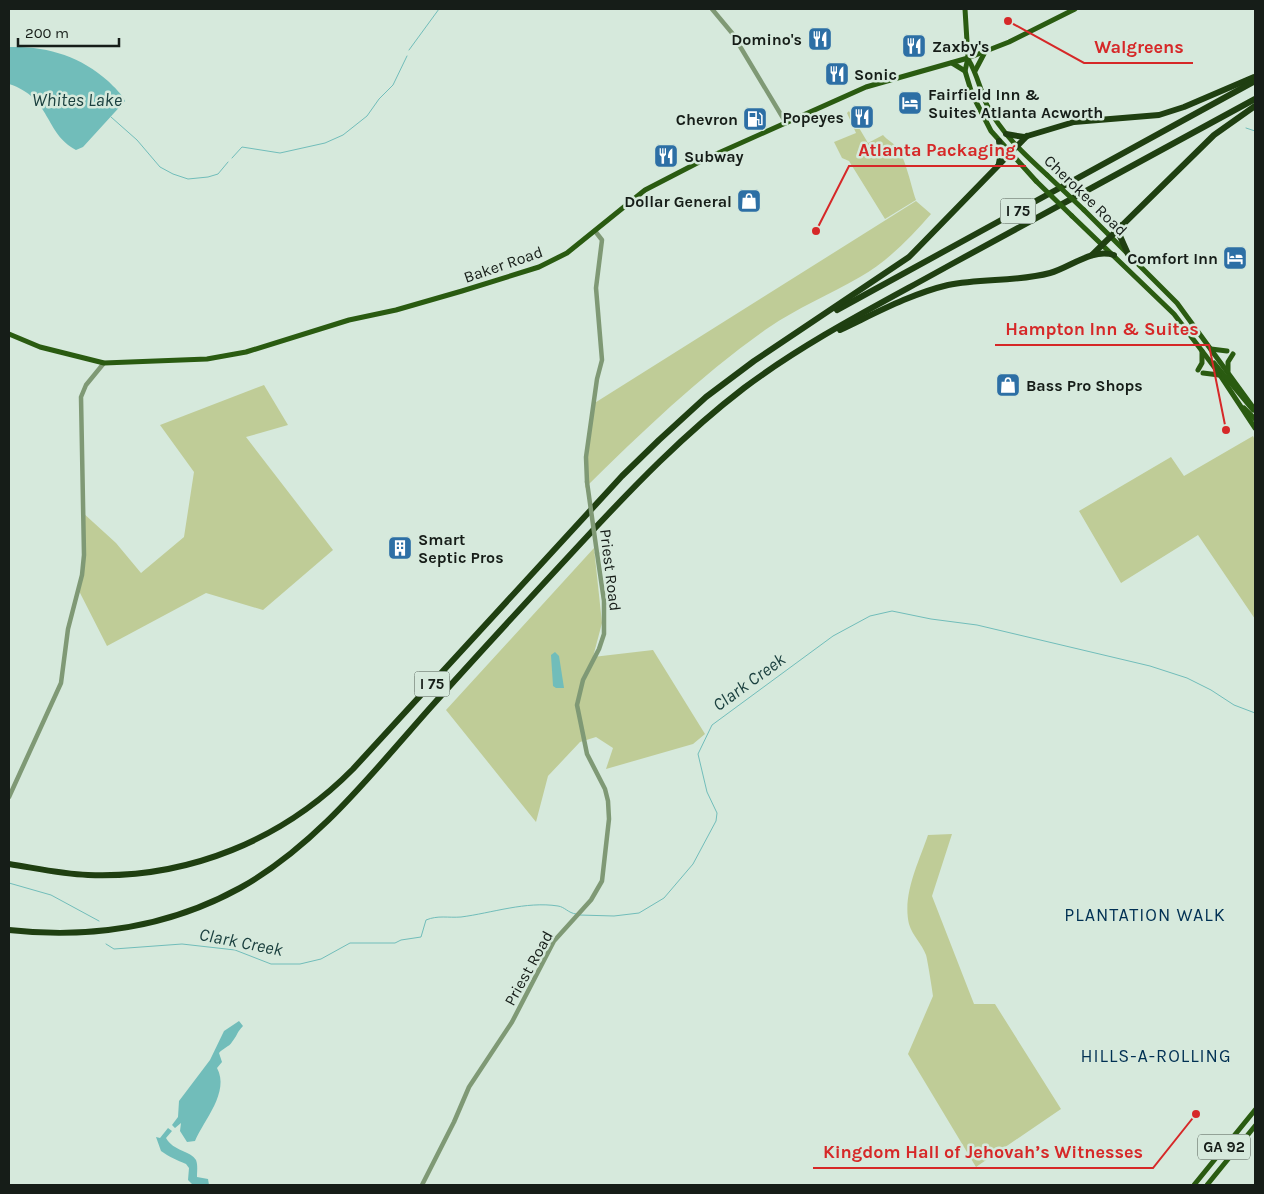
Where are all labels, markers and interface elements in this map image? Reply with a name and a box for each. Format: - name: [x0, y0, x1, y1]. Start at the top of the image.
- scale bar: [18, 15, 119, 47]
- text: 200 m: [25, 24, 69, 42]
- restaurant icon: Domino's: [807, 26, 833, 52]
- place label: Domino's: [731, 30, 802, 49]
- callout: Walgreens: [1084, 30, 1193, 63]
- restaurant icon: Zaxby's: [901, 33, 927, 59]
- text: Walgreens: [1094, 36, 1184, 58]
- place label: Zaxby's: [932, 37, 989, 56]
- restaurant icon: Sonic: [824, 61, 850, 87]
- place label: Sonic: [854, 65, 897, 84]
- place label: Fairfield Inn & Suites Atlanta Acworth: [928, 85, 1103, 122]
- water label: Whites Lake: [32, 89, 122, 111]
- hotel icon: Fairfield Inn & Suites Atlanta Acworth: [897, 90, 923, 116]
- restaurant icon: Popeyes: [849, 104, 875, 130]
- fuel station icon: Chevron: [742, 106, 768, 132]
- place label: Popeyes: [782, 108, 844, 127]
- place label: Chevron: [676, 110, 738, 129]
- callout: Atlanta Packaging: [849, 133, 1026, 166]
- text: Atlanta Packaging: [858, 139, 1016, 161]
- restaurant icon: Subway: [653, 143, 679, 169]
- place label: Subway: [684, 147, 744, 166]
- street label: Cherokee Road: [1040, 151, 1131, 240]
- shop icon: Dollar General: [736, 188, 762, 214]
- place label: Dollar General: [624, 192, 732, 211]
- road number: I 75: [1000, 198, 1036, 224]
- street label: Baker Road: [461, 242, 545, 287]
- hotel icon: Comfort Inn: [1222, 245, 1248, 271]
- place label: Comfort Inn: [1127, 249, 1218, 268]
- callout: Hampton Inn & Suites: [995, 312, 1209, 345]
- text: Hampton Inn & Suites: [1005, 318, 1199, 340]
- shop icon: Bass Pro Shops: [995, 372, 1021, 398]
- place label: Bass Pro Shops: [1026, 376, 1143, 395]
- street label: Priest Road: [596, 528, 625, 612]
- place label: Smart Septic Pros: [418, 530, 504, 567]
- building icon: Smart Septic Pros: [387, 535, 413, 561]
- water label: Clark Creek: [708, 648, 790, 716]
- road number: I 75: [414, 672, 450, 696]
- district label: PLANTATION WALK: [1064, 904, 1226, 926]
- water label: Clark Creek: [197, 923, 285, 961]
- street label: Priest Road: [500, 927, 557, 1009]
- district label: HILLS-A-ROLLING: [1080, 1045, 1232, 1067]
- road number: GA 92: [1198, 1134, 1250, 1160]
- callout: Kingdom Hall of Jehovah’s Witnesses: [813, 1135, 1153, 1168]
- text: Kingdom Hall of Jehovah’s Witnesses: [823, 1141, 1143, 1163]

